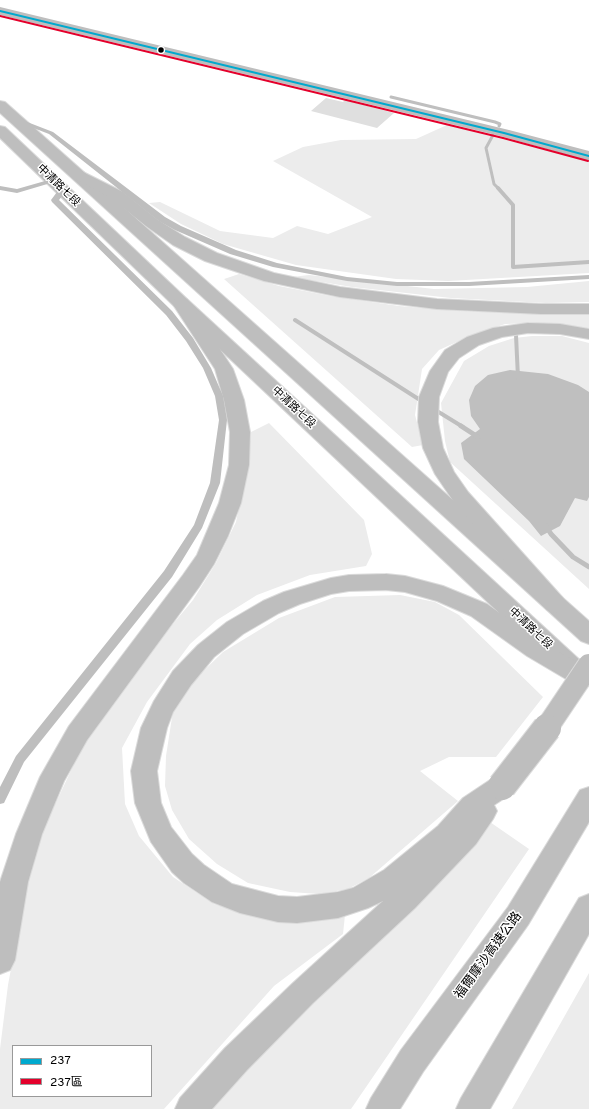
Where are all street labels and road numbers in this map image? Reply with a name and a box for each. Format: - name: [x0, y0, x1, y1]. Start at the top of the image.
- street label: 中清路七段: [34, 162, 82, 210]
- street label: 中清路七段: [268, 384, 318, 432]
- street label: 中清路七段: [505, 605, 555, 653]
- street label: 福爾摩沙高速公路: [452, 909, 526, 1003]

